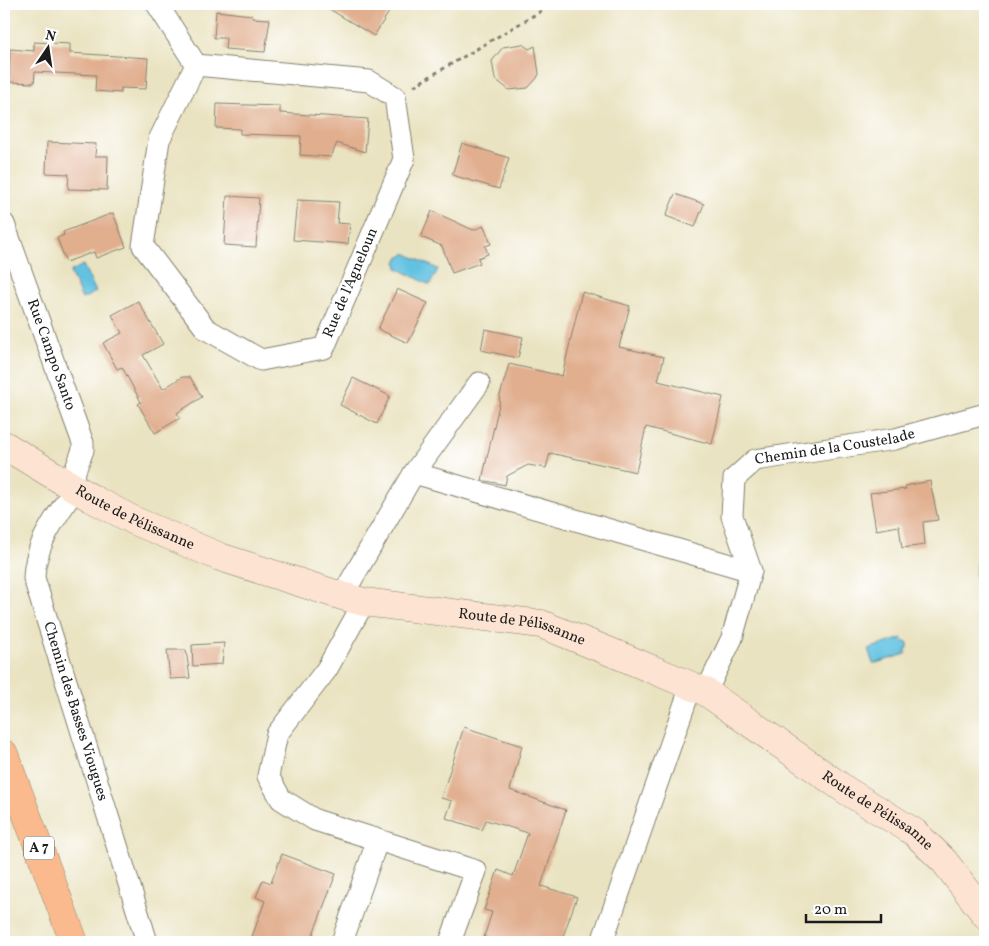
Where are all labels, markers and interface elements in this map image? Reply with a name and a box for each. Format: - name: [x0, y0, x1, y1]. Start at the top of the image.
- north arrow: [22, 22, 72, 72]
- text: N: [43, 26, 58, 47]
- street label: Rue de l'Agneloun: [318, 225, 384, 341]
- street label: Rue Campo Santo: [21, 296, 81, 413]
- street label: Chemin de la Coustelade: [753, 423, 917, 470]
- street label: Route de Pélissanne: [71, 480, 198, 555]
- street label: Route de Pélissanne: [457, 603, 589, 651]
- street label: Chemin des Basses Viougues: [38, 619, 113, 804]
- street label: Route de Pélissanne: [817, 766, 938, 855]
- road number: A 7: [24, 836, 54, 860]
- scale bar: [806, 891, 882, 923]
- text: 20 m: [814, 900, 847, 921]

